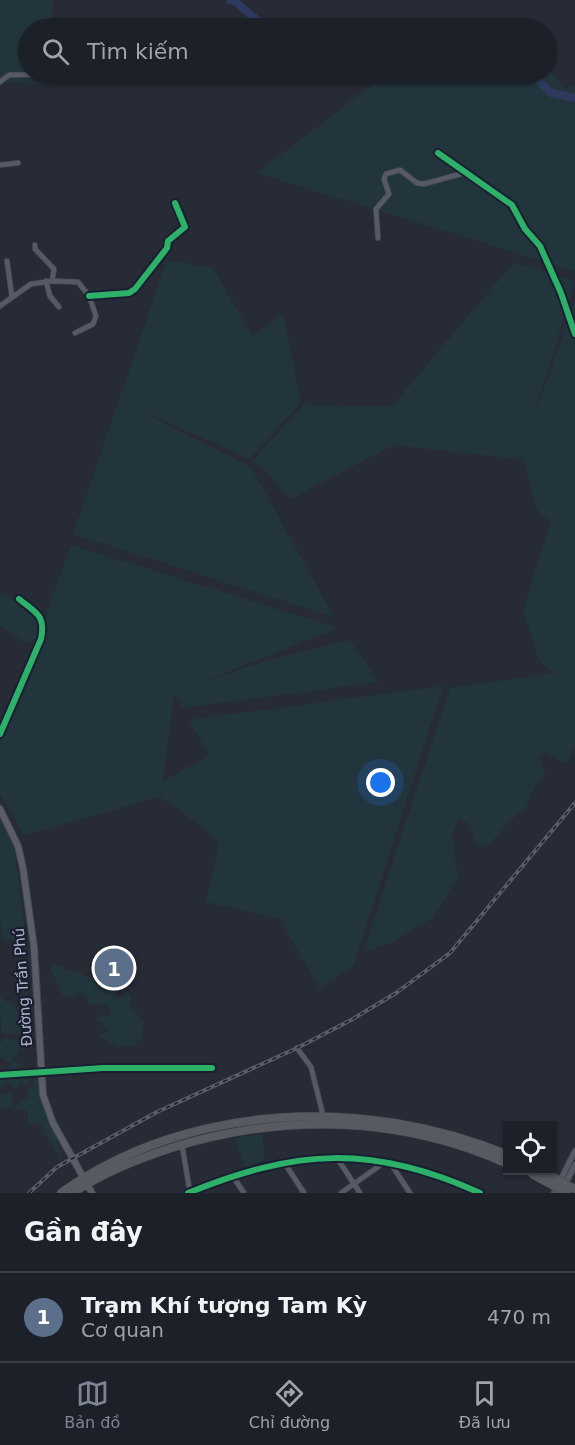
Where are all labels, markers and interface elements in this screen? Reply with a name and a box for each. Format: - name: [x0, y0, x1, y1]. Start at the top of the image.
- search box: [18, 18, 557, 84]
- icon: search: [39, 35, 72, 68]
- text: Tìm kiếm: [87, 39, 189, 64]
- your location: [366, 768, 395, 797]
- street label: Đường Trần Phú: [10, 927, 36, 1047]
- pin: 1: [94, 946, 134, 990]
- map controls: [503, 1121, 557, 1175]
- button: locate: [503, 1121, 557, 1175]
- text: Gần đây: [24, 1217, 143, 1247]
- text: Trạm Khí tượng Tam Kỳ: [81, 1293, 367, 1318]
- text: 1: [37, 1305, 50, 1329]
- text: 470 m: [487, 1305, 551, 1329]
- text: Cơ quan: [81, 1318, 164, 1342]
- tab: Bản đồ: [64, 1377, 120, 1432]
- tab: Chỉ đường: [249, 1377, 330, 1432]
- tab: Đã lưu: [459, 1377, 511, 1432]

